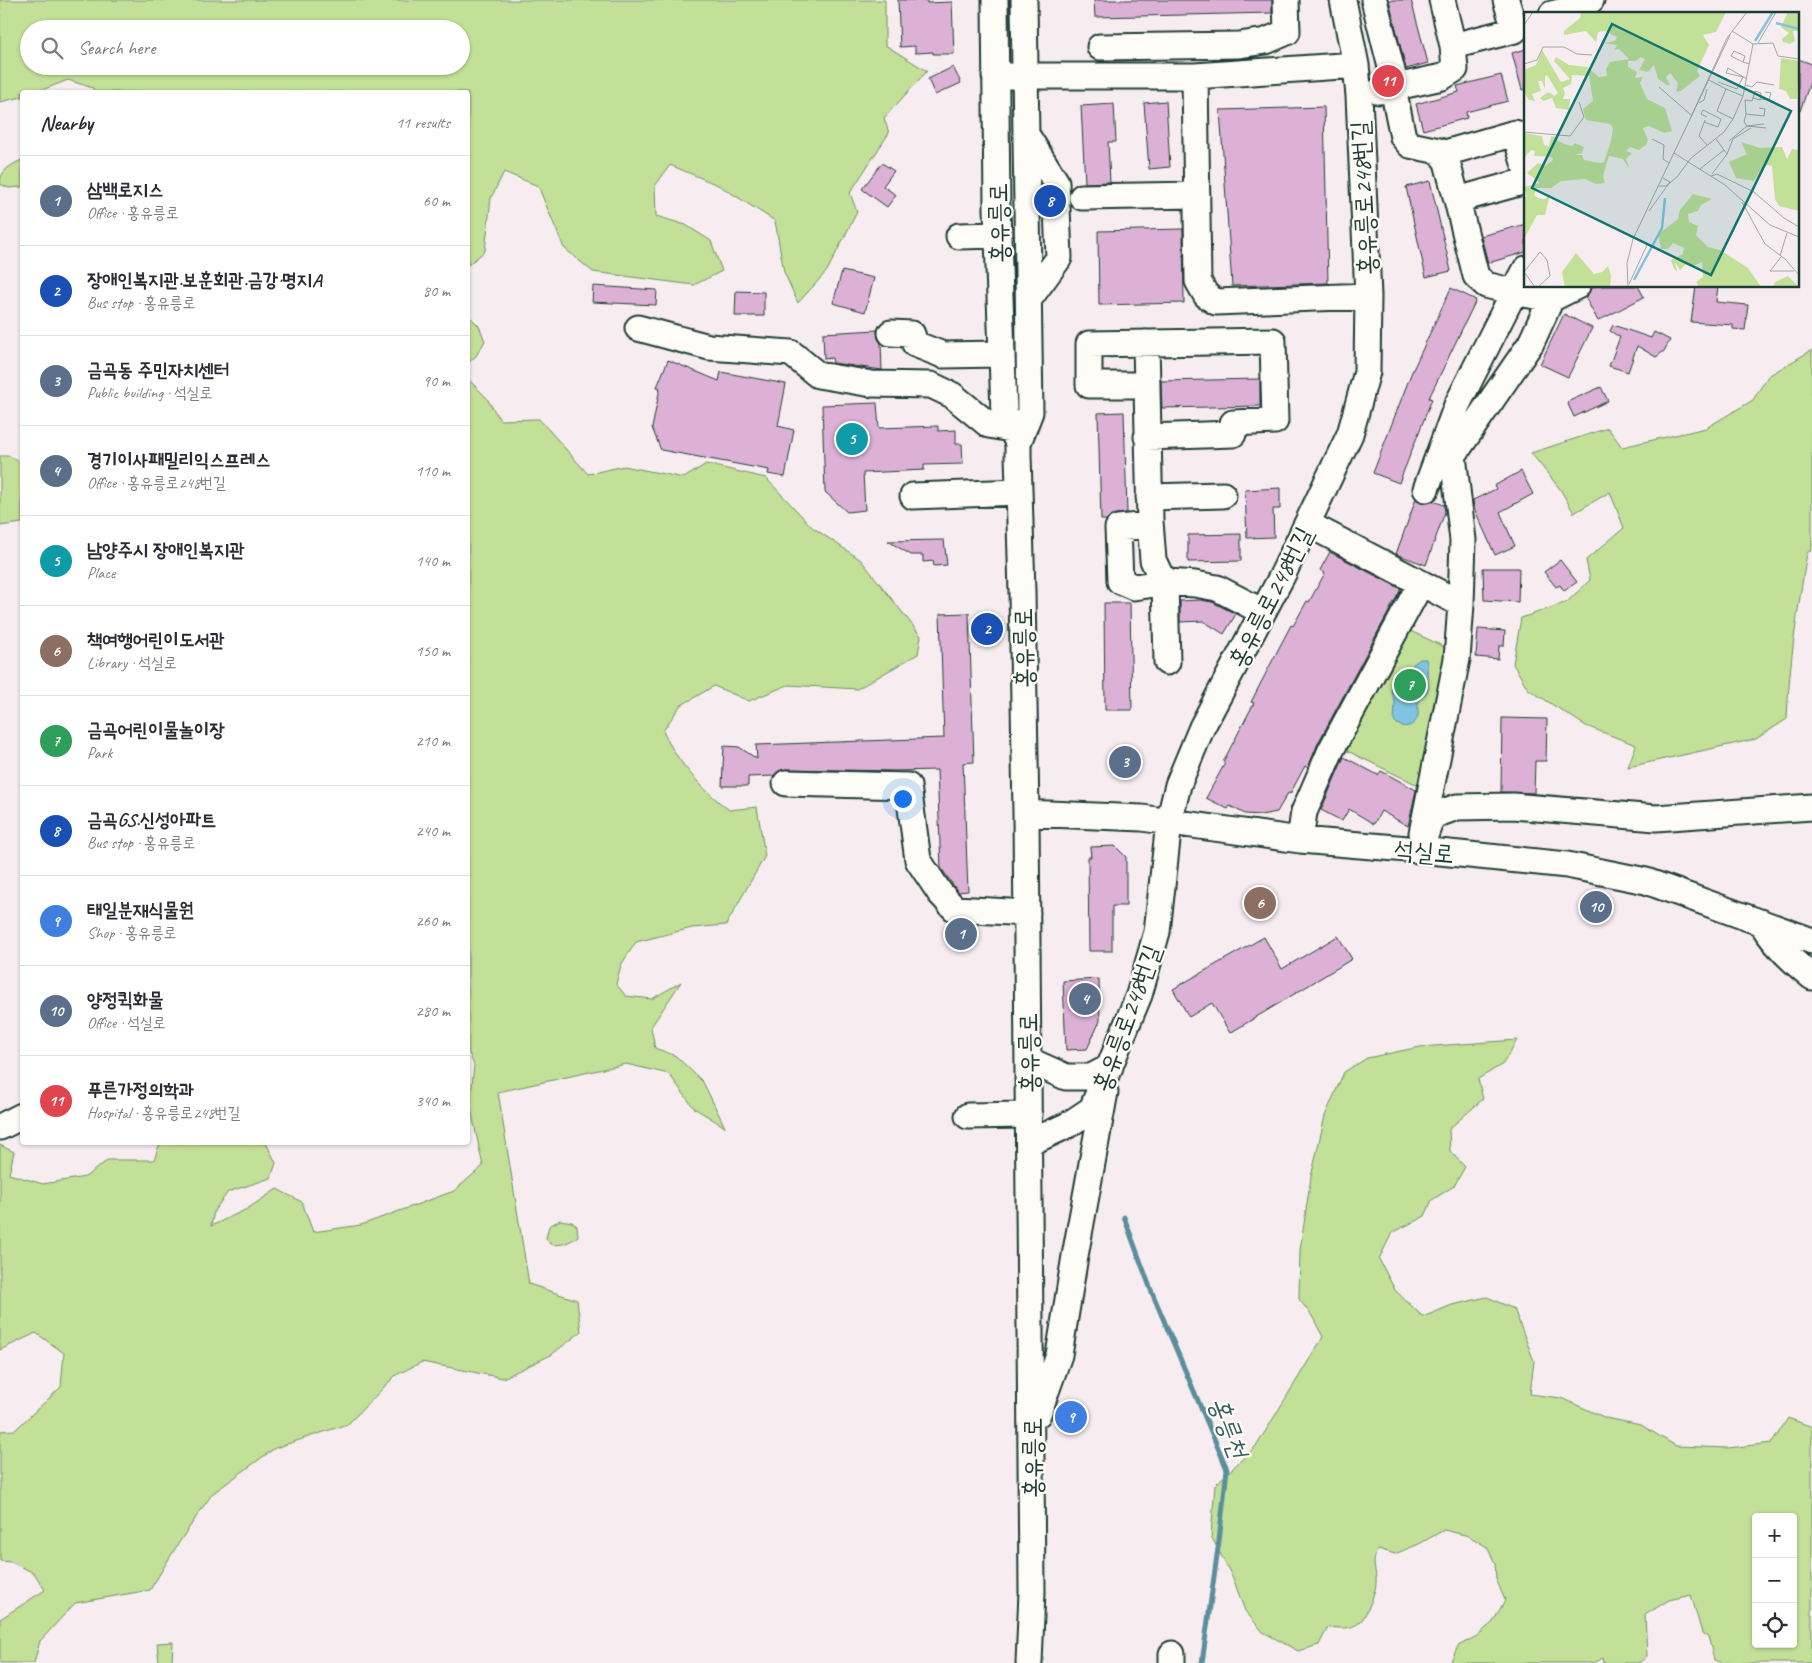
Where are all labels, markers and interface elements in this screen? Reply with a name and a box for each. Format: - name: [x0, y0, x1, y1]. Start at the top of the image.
- inset map: [1524, 12, 1800, 288]
- search box: [20, 20, 470, 75]
- icon: search: [38, 34, 66, 62]
- text: Search here: [78, 36, 155, 60]
- pin: 11: [1372, 62, 1404, 100]
- text: Nearby: [40, 110, 93, 136]
- text: 11 results: [396, 113, 450, 133]
- street label: 홍유릉로248번길: [1344, 120, 1384, 276]
- text: 삼백로지스: [87, 178, 163, 202]
- street label: 홍유릉로: [982, 182, 1016, 263]
- pin: 8: [1034, 182, 1066, 220]
- text: 1: [52, 191, 60, 211]
- text: 60 m: [423, 191, 450, 211]
- text: Office · 홍유릉로: [87, 203, 179, 223]
- text: 장애인복지관.보훈회관.금강·명지A: [87, 268, 322, 292]
- text: 2: [52, 281, 60, 301]
- text: 80 m: [423, 281, 450, 301]
- text: Bus stop · 홍유릉로: [87, 293, 195, 313]
- text: 금곡동 주민자치센터: [87, 358, 229, 382]
- text: 3: [52, 371, 60, 391]
- text: 90 m: [423, 371, 450, 391]
- text: Public building · 석실로: [87, 383, 212, 403]
- pin: 5: [836, 420, 868, 458]
- text: 경기이사패밀리익스프레스: [87, 448, 270, 472]
- text: 4: [52, 461, 60, 481]
- text: 110 m: [416, 461, 450, 481]
- text: Office · 홍유릉로248번길: [87, 473, 226, 493]
- street label: 홍유릉로248번길: [1222, 521, 1320, 674]
- text: 남양주시 장애인복지관: [87, 538, 245, 562]
- text: 5: [53, 551, 59, 571]
- text: 140 m: [416, 551, 450, 571]
- text: Place: [87, 563, 115, 583]
- street label: 홍유릉로: [1007, 607, 1041, 688]
- pin: 2: [971, 610, 1003, 648]
- text: 책여행어린이도서관: [87, 628, 225, 652]
- text: 6: [52, 641, 60, 661]
- text: 150 m: [416, 641, 450, 661]
- text: Library · 석실로: [87, 653, 177, 673]
- pin: 7: [1394, 666, 1426, 704]
- text: 금곡어린이물놀이장: [87, 718, 225, 742]
- text: 7: [52, 731, 60, 751]
- text: 210 m: [416, 731, 450, 751]
- text: Park: [87, 743, 112, 763]
- pin: 3: [1109, 743, 1141, 781]
- your location: [890, 786, 916, 812]
- text: 금곡GS.신성아파트: [87, 808, 216, 832]
- text: 8: [52, 821, 60, 841]
- text: 240 m: [416, 821, 450, 841]
- text: Bus stop · 홍유릉로: [87, 833, 195, 853]
- street label: 석실로: [1392, 833, 1455, 871]
- pin: 6: [1244, 884, 1276, 922]
- pin: 10: [1580, 888, 1612, 926]
- text: 태일분재식물원: [87, 898, 194, 922]
- text: 9: [52, 911, 60, 931]
- text: 260 m: [416, 911, 450, 931]
- pin: 1: [945, 915, 977, 953]
- text: Shop · 홍유릉로: [87, 923, 176, 943]
- street label: 홍유릉로248번길: [1085, 940, 1167, 1096]
- pin: 4: [1069, 980, 1101, 1018]
- text: 양정퀵화물: [87, 988, 163, 1012]
- text: 10: [49, 1001, 63, 1021]
- text: 280 m: [416, 1001, 450, 1021]
- street label: 홍유릉로: [1012, 1012, 1046, 1093]
- text: Office · 석실로: [87, 1013, 166, 1033]
- text: 푸른가정의학과: [87, 1078, 194, 1102]
- text: 11: [49, 1091, 63, 1111]
- text: 340 m: [416, 1091, 450, 1111]
- text: Hospital · 홍유릉로248번길: [87, 1103, 240, 1123]
- water label: 홍릉천: [1202, 1392, 1256, 1465]
- pin: 9: [1055, 1398, 1087, 1436]
- street label: 홍유릉로: [1017, 1418, 1049, 1498]
- map controls: [1752, 1513, 1797, 1648]
- button: +: [1752, 1513, 1797, 1558]
- button: −: [1752, 1558, 1797, 1603]
- button: locate: [1752, 1603, 1797, 1648]

